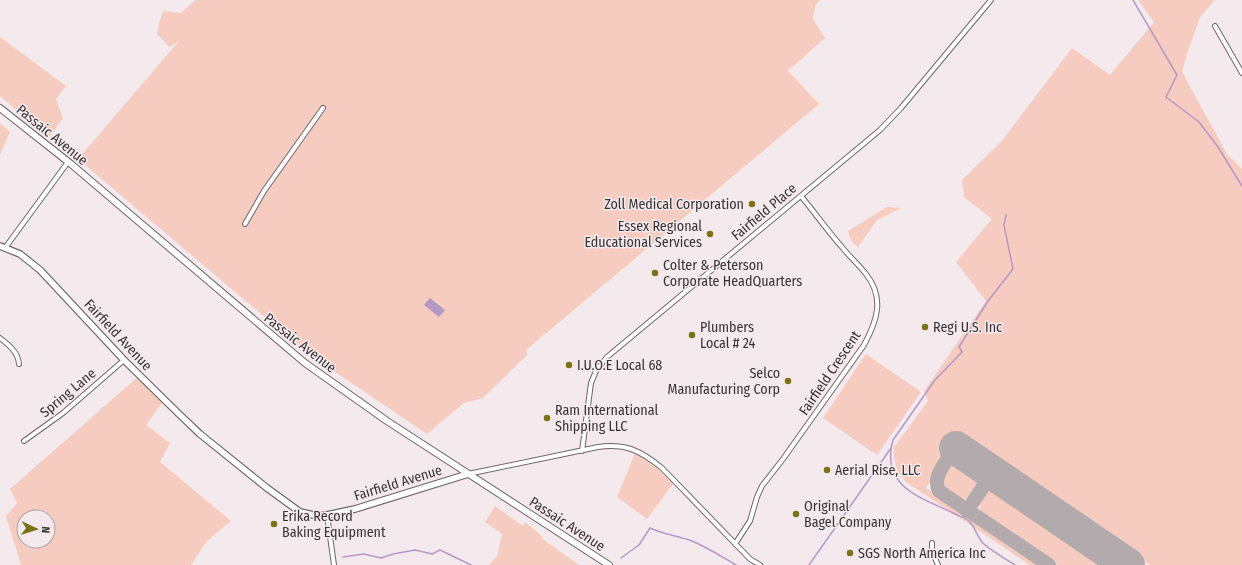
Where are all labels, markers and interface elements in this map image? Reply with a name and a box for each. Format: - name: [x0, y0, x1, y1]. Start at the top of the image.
- street label: Passaic Avenue: [13, 101, 91, 169]
- street label: Fairfield Place: [728, 180, 800, 244]
- place label: Zoll Medical Corporation: [604, 196, 744, 213]
- marker: Zoll Medical Corporation: [747, 199, 757, 209]
- place label: Essex Regional Educational Services: [584, 218, 702, 251]
- marker: Essex Regional Educational Services: [705, 229, 715, 239]
- place label: Colter & Peterson Corporate HeadQuarters: [663, 257, 802, 290]
- marker: Colter & Peterson Corporate HeadQuarters: [650, 268, 660, 278]
- street label: Fairfield Avenue: [81, 296, 155, 374]
- street label: Passaic Avenue: [261, 310, 339, 376]
- place label: Plumbers Local # 24: [700, 319, 756, 352]
- place label: Regi U.S. Inc: [933, 319, 1002, 336]
- marker: Regi U.S. Inc: [920, 322, 930, 332]
- street label: Fairfield Crescent: [796, 327, 865, 418]
- marker: Plumbers Local # 24: [687, 330, 697, 340]
- place label: I.U.O.E Local 68: [577, 357, 662, 374]
- marker: I.U.O.E Local 68: [564, 360, 574, 370]
- street label: Spring Lane: [37, 365, 99, 421]
- place label: Selco Manufacturing Corp: [668, 365, 780, 398]
- marker: Selco Manufacturing Corp: [783, 376, 793, 386]
- place label: Ram International Shipping LLC: [555, 402, 658, 435]
- marker: Ram International Shipping LLC: [542, 413, 552, 423]
- street label: Fairfield Avenue: [352, 462, 444, 504]
- place label: Aerial Rise, LLC: [835, 462, 920, 479]
- marker: Aerial Rise, LLC: [822, 465, 832, 475]
- street label: Passaic Avenue: [526, 493, 608, 555]
- place label: Original Bagel Company: [804, 498, 892, 531]
- place label: Erika Record Baking Equipment: [282, 508, 386, 541]
- north arrow: [16, 509, 56, 549]
- marker: Original Bagel Company: [791, 509, 801, 519]
- marker: Erika Record Baking Equipment: [269, 519, 279, 529]
- text: N: [39, 526, 52, 533]
- place label: SGS North America Inc: [858, 545, 986, 562]
- marker: SGS North America Inc: [845, 548, 855, 558]

